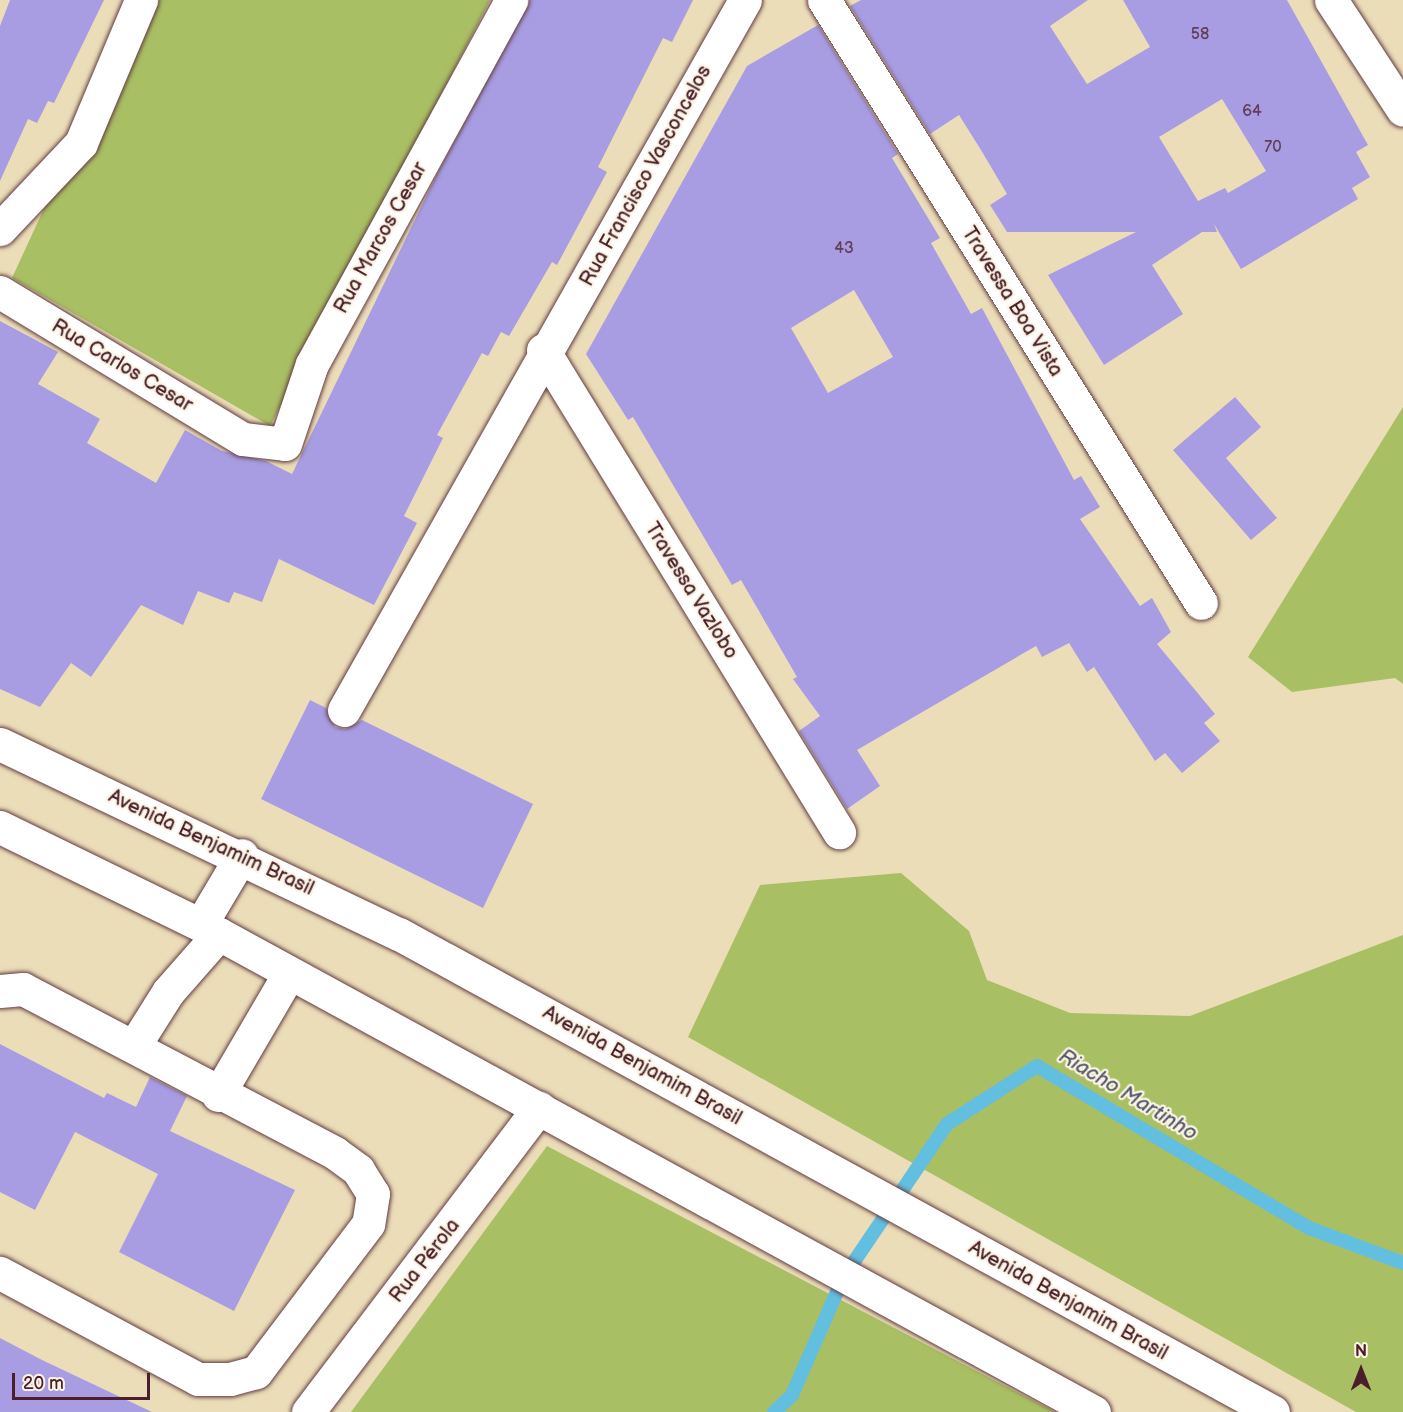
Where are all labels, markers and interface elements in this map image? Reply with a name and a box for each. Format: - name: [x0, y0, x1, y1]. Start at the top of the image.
- house number: 58: [1191, 25, 1209, 45]
- street label: Rua Francisco Vasconcelos: [575, 61, 717, 291]
- house number: 64: [1242, 102, 1262, 122]
- house number: 70: [1264, 138, 1282, 158]
- street label: Rua Marcos Cesar: [329, 158, 433, 318]
- street label: Travessa Boa Vista: [956, 222, 1068, 382]
- house number: 43: [834, 239, 854, 259]
- street label: Rua Carlos Cesar: [47, 314, 197, 418]
- street label: Travessa Vazlobo: [639, 518, 743, 664]
- street label: Avenida Benjamim Brasil: [104, 785, 318, 901]
- street label: Avenida Benjamim Brasil: [538, 1001, 746, 1131]
- water label: Riacho Martinho: [1054, 1044, 1202, 1146]
- street label: Rua Pérola: [385, 1214, 465, 1308]
- street label: Avenida Benjamim Brasil: [964, 1236, 1172, 1366]
- north arrow: [1331, 1340, 1391, 1400]
- text: N: [1355, 1342, 1367, 1361]
- scale bar: [15, 1361, 153, 1399]
- text: 20 m: [23, 1373, 64, 1394]

